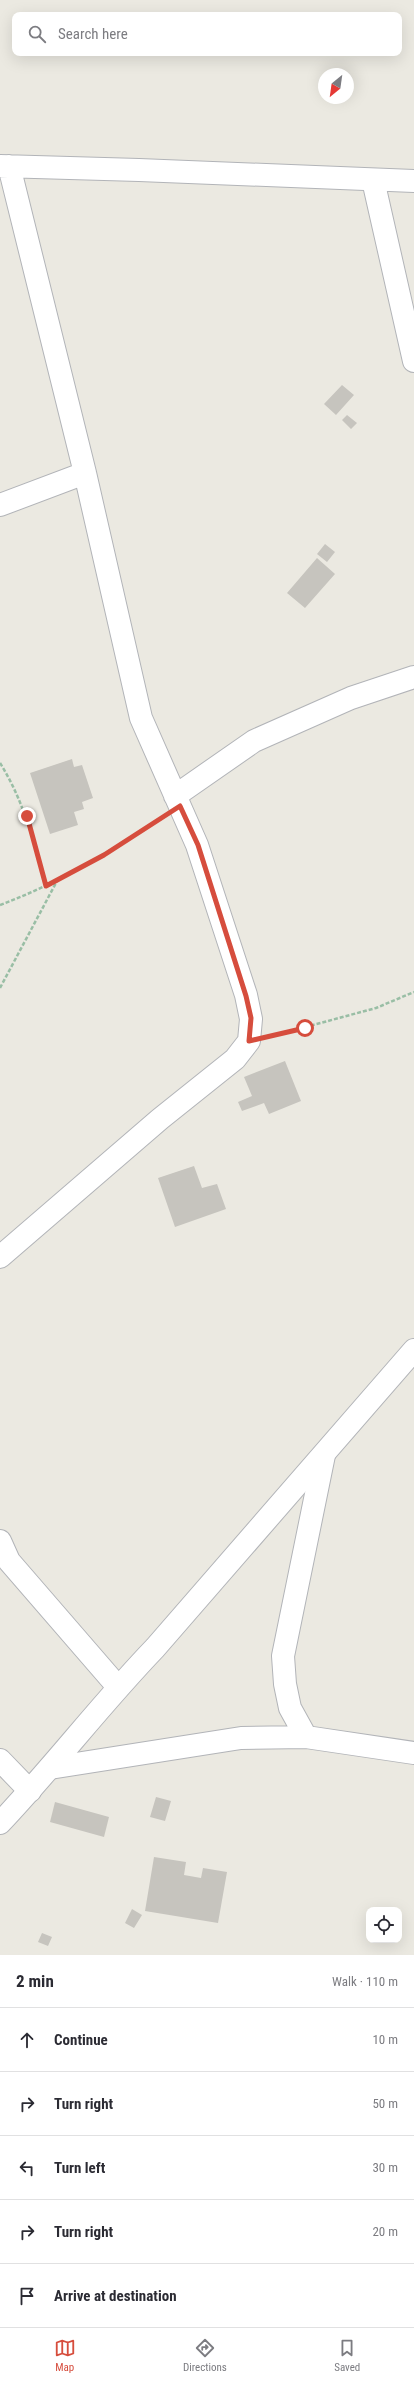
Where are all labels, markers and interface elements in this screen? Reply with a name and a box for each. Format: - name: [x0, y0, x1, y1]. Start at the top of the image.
- search box: [12, 12, 402, 56]
- icon: search: [26, 23, 48, 45]
- text: Search here: [58, 25, 128, 43]
- north arrow: [318, 68, 354, 104]
- route end: [18, 807, 36, 825]
- route start: [296, 1019, 314, 1037]
- map controls: [366, 1907, 402, 1943]
- button: locate: [366, 1907, 402, 1943]
- text: 2 min: [16, 1971, 54, 1991]
- text: Walk · 110 m: [332, 1974, 398, 1989]
- icon: ahead: [16, 2029, 38, 2051]
- text: Continue: [54, 2031, 108, 2049]
- text: 10 m: [372, 2032, 398, 2047]
- icon: right: [16, 2093, 38, 2115]
- text: Turn right: [54, 2095, 113, 2113]
- text: 50 m: [372, 2096, 398, 2111]
- icon: left: [16, 2157, 38, 2179]
- text: Turn left: [54, 2159, 105, 2177]
- text: 30 m: [372, 2160, 398, 2175]
- icon: right: [16, 2221, 38, 2243]
- text: Turn right: [54, 2223, 113, 2241]
- text: 20 m: [372, 2224, 398, 2239]
- icon: arrive: [16, 2285, 38, 2307]
- text: Arrive at destination: [54, 2287, 177, 2305]
- tab: Map: [54, 2337, 76, 2374]
- tab: Directions: [183, 2337, 227, 2374]
- tab: Saved: [334, 2337, 360, 2374]

